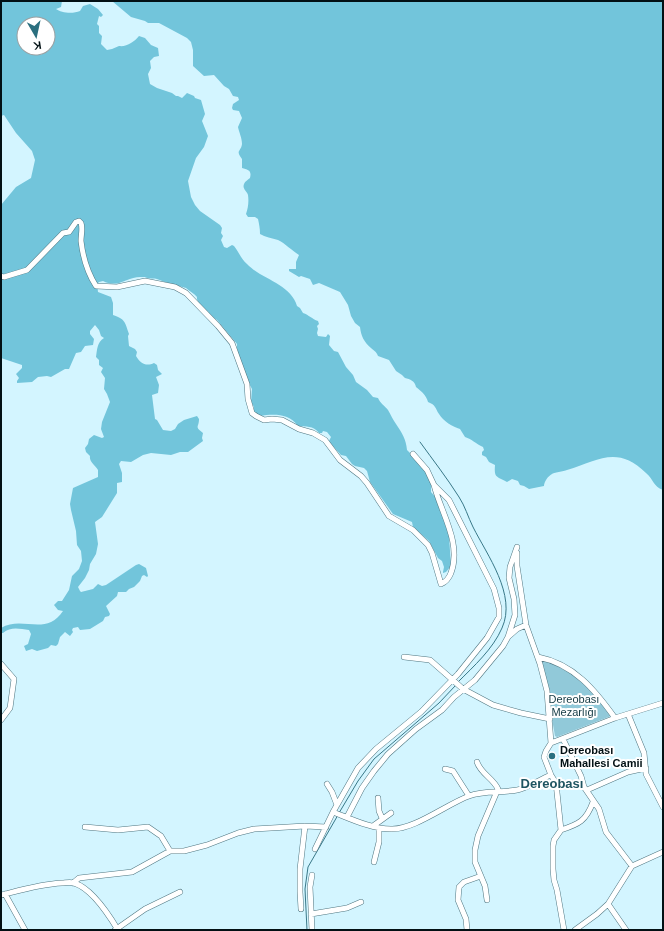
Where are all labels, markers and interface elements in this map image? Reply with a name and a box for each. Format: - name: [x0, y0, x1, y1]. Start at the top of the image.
- north arrow: [16, 16, 56, 56]
- text: K: [33, 39, 42, 52]
- park label: Dereobası Mezarlığı: [549, 693, 599, 718]
- place label: Dereobası Mahallesi Camii: [560, 744, 643, 769]
- marker: Dereobası Mahallesi Camii: [547, 751, 557, 761]
- district label: Dereobası: [521, 776, 583, 791]

